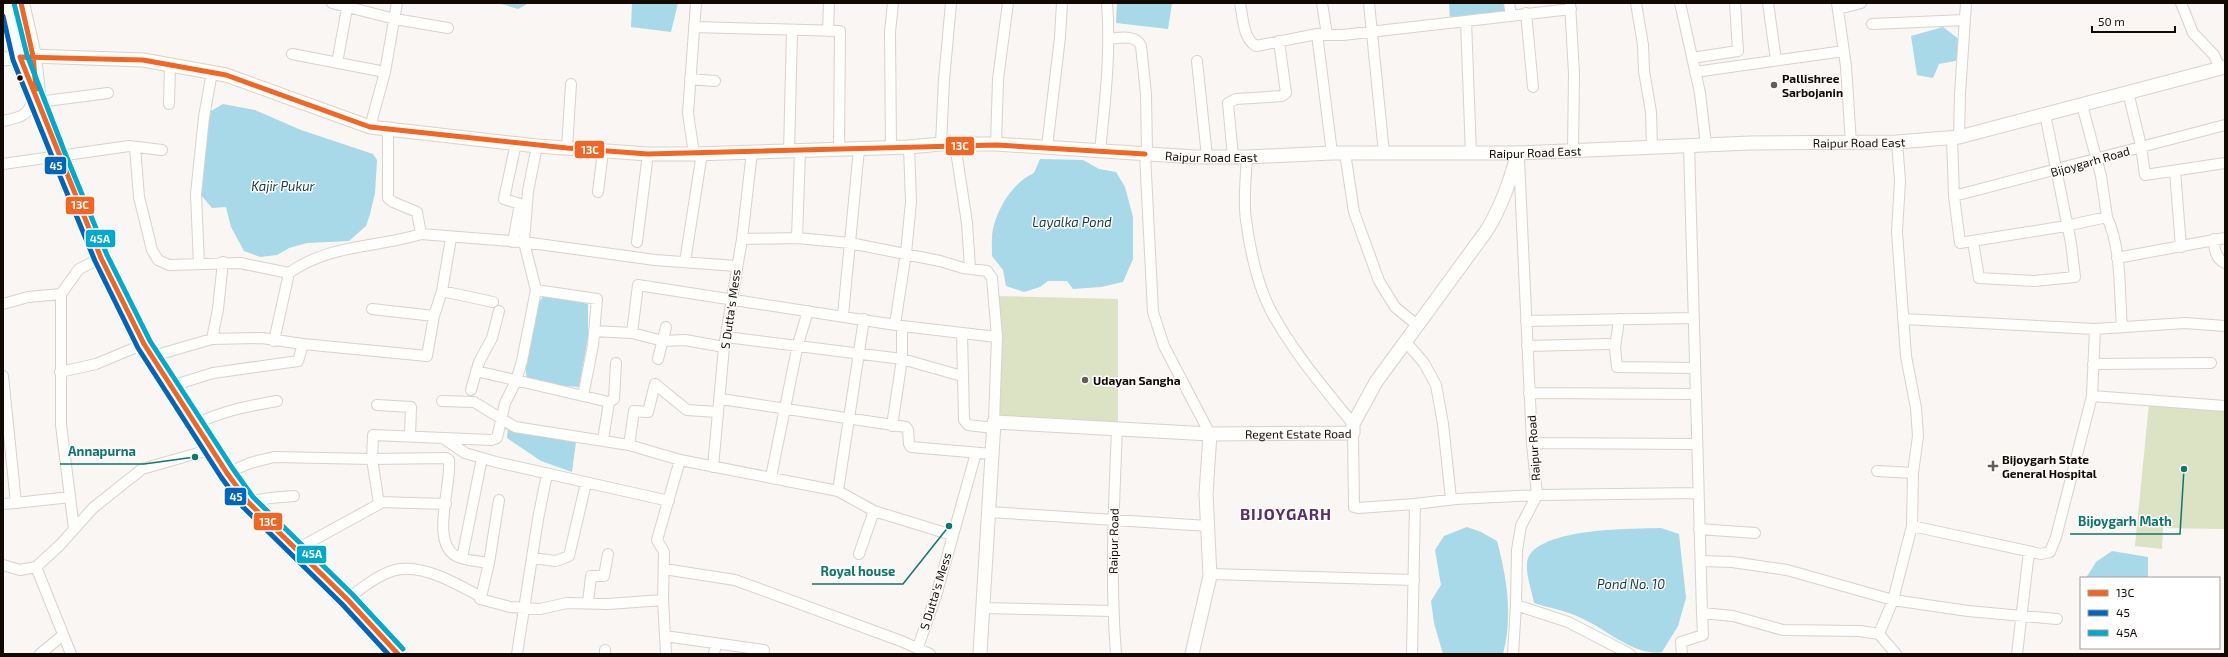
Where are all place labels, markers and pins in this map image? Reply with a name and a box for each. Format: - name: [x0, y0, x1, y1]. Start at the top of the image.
- place label: Pallishree Sarbojanin: [1782, 71, 1843, 100]
- unlabelled marker: [15, 73, 25, 83]
- marker: Pallishree Sarbojanin: [1769, 80, 1779, 90]
- place label: Udayan Sangha: [1093, 373, 1181, 388]
- marker: Udayan Sangha: [1080, 375, 1090, 385]
- callout: Annapurna: [60, 439, 144, 464]
- place label: Bijoygarh State General Hospital: [2002, 452, 2097, 480]
- marker: Bijoygarh State General Hospital: [1987, 460, 1999, 472]
- callout: Bijoygarh Math: [2070, 509, 2180, 534]
- callout: Royal house: [812, 559, 903, 584]

